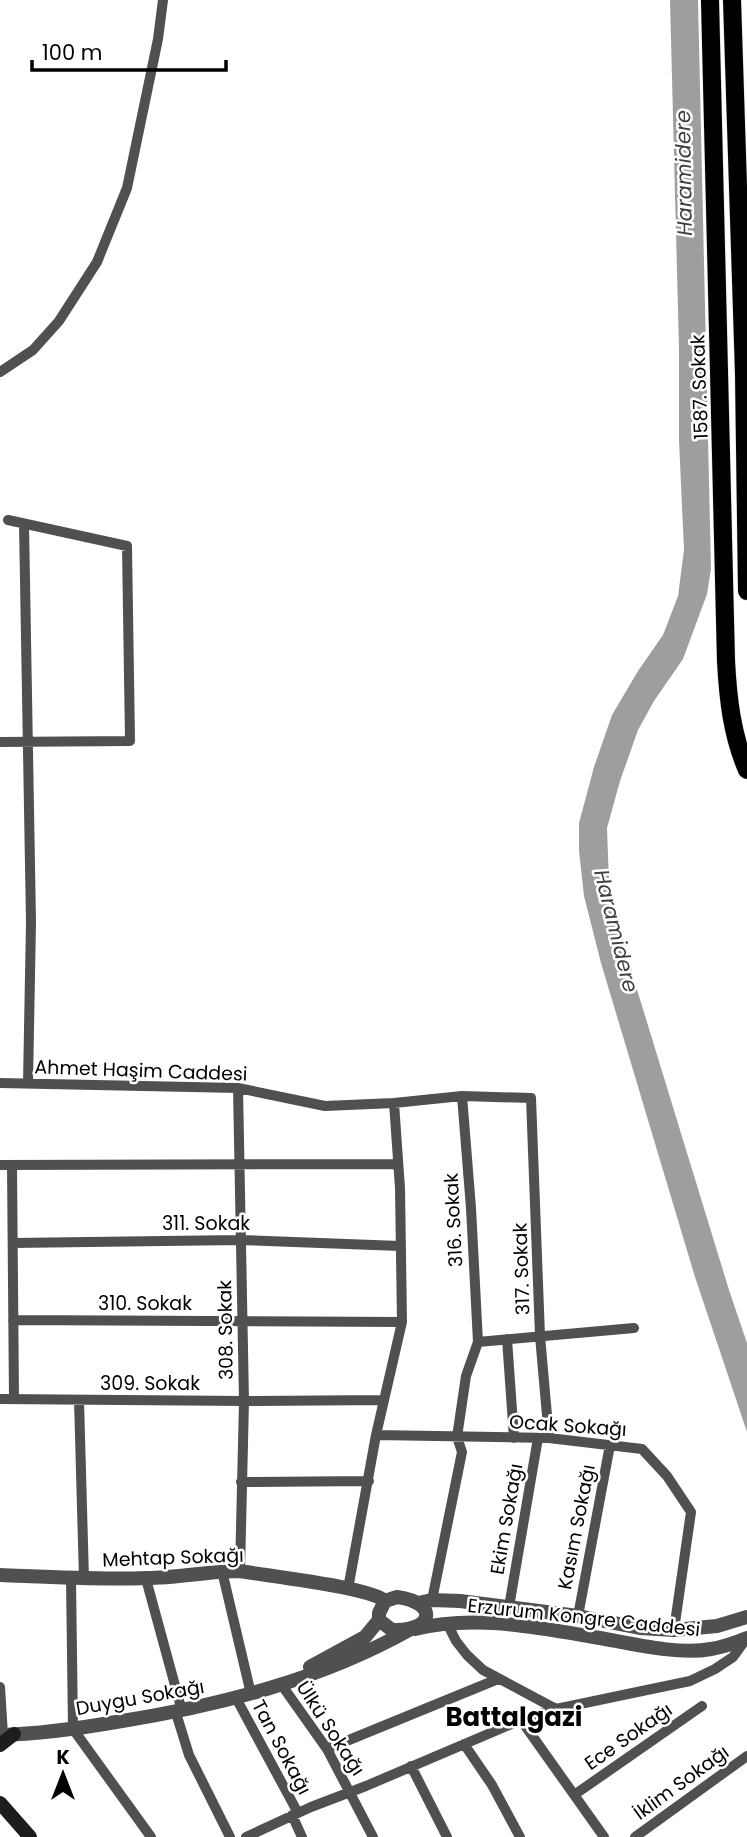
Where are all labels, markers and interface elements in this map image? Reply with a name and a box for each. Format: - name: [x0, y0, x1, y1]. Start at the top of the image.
- scale bar: [32, 28, 226, 72]
- text: 100 m: [42, 38, 102, 67]
- water label: Haramidere: [668, 110, 699, 236]
- street label: 1587. Sokak: [684, 334, 715, 440]
- water label: Haramidere: [587, 866, 646, 995]
- street label: Ahmet Haşim Caddesi: [34, 1053, 248, 1088]
- street label: 316. Sokak: [438, 1172, 469, 1268]
- street label: 311. Sokak: [162, 1210, 250, 1237]
- street label: 317. Sokak: [506, 1222, 537, 1316]
- street label: 308. Sokak: [211, 1280, 240, 1380]
- street label: 310. Sokak: [98, 1290, 192, 1317]
- street label: 309. Sokak: [100, 1370, 200, 1397]
- street label: Ocak Sokağı: [508, 1408, 628, 1443]
- street label: Ekim Sokağı: [483, 1461, 530, 1577]
- street label: Kasım Sokağı: [551, 1462, 602, 1592]
- street label: Mehtap Sokağı: [102, 1542, 244, 1573]
- street label: Erzurum Kongre Caddesi: [466, 1592, 702, 1643]
- street label: Duygu Sokağı: [74, 1673, 206, 1722]
- street label: Ülkü Sokağı: [290, 1676, 371, 1781]
- street label: Tan Sokağı: [245, 1695, 318, 1799]
- street label: Ece Sokağı: [579, 1696, 678, 1777]
- district label: Battalgazi: [445, 1699, 583, 1735]
- north arrow: [28, 1739, 98, 1809]
- street label: İklim Sokağı: [628, 1739, 735, 1826]
- text: K: [56, 1744, 70, 1771]

